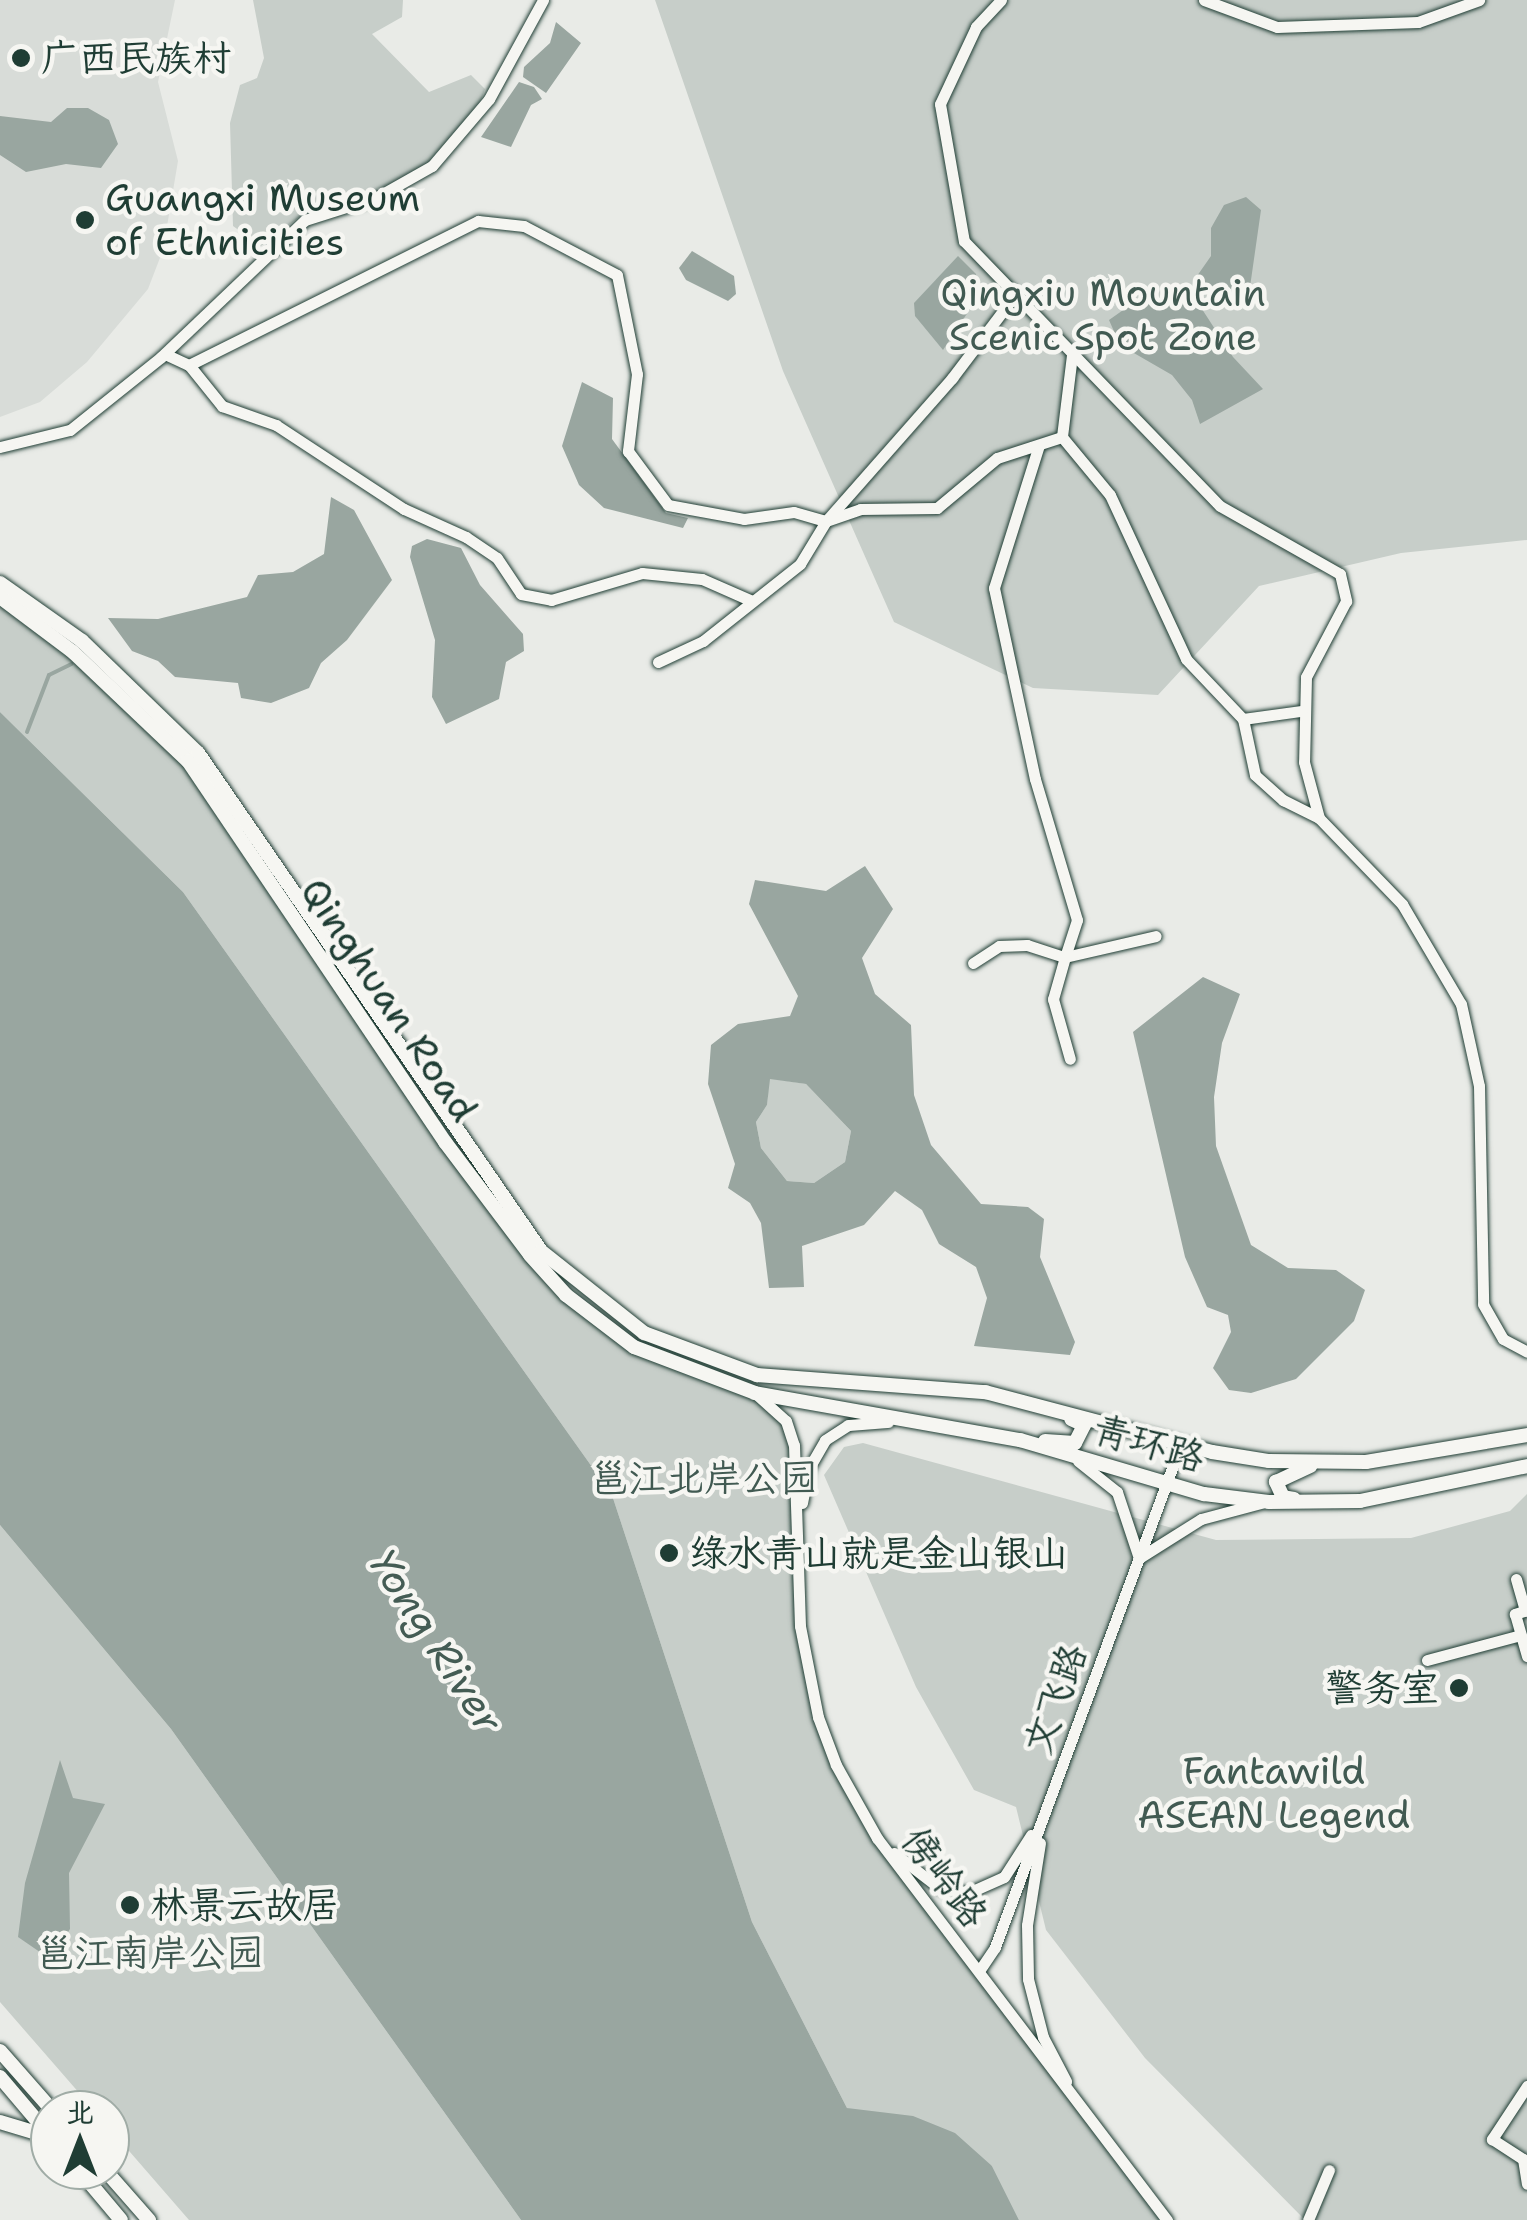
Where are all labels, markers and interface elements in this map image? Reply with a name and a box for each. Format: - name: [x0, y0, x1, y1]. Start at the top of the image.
- place label: 广西民族村: [41, 35, 231, 81]
- marker: 广西民族村: [10, 47, 32, 69]
- place label: Guangxi Museum of Ethnicities: [105, 175, 420, 264]
- marker: Guangxi Museum of Ethnicities: [74, 209, 96, 231]
- park label: Qingxiu Mountain Scenic Spot Zone: [940, 270, 1266, 360]
- street label: Qinghuan Road: [291, 870, 487, 1130]
- street label: 青环路: [1088, 1405, 1210, 1481]
- park label: 邕江北岸公园: [590, 1455, 818, 1501]
- place label: 绿水青山就是金山银山: [689, 1530, 1069, 1576]
- water label: Yong River: [359, 1540, 513, 1742]
- marker: 绿水青山就是金山银山: [658, 1542, 680, 1564]
- street label: 文飞路: [1014, 1638, 1096, 1760]
- place label: 警务室: [1325, 1665, 1439, 1711]
- marker: 警务室: [1448, 1677, 1470, 1699]
- park label: Fantawild ASEAN Legend: [1138, 1748, 1410, 1838]
- street label: 傍岭路: [892, 1818, 998, 1936]
- place label: 林景云故居: [150, 1882, 340, 1928]
- marker: 林景云故居: [119, 1894, 141, 1916]
- park label: 邕江南岸公园: [36, 1930, 264, 1976]
- north arrow: [30, 2090, 130, 2190]
- text: 北: [66, 2093, 94, 2131]

